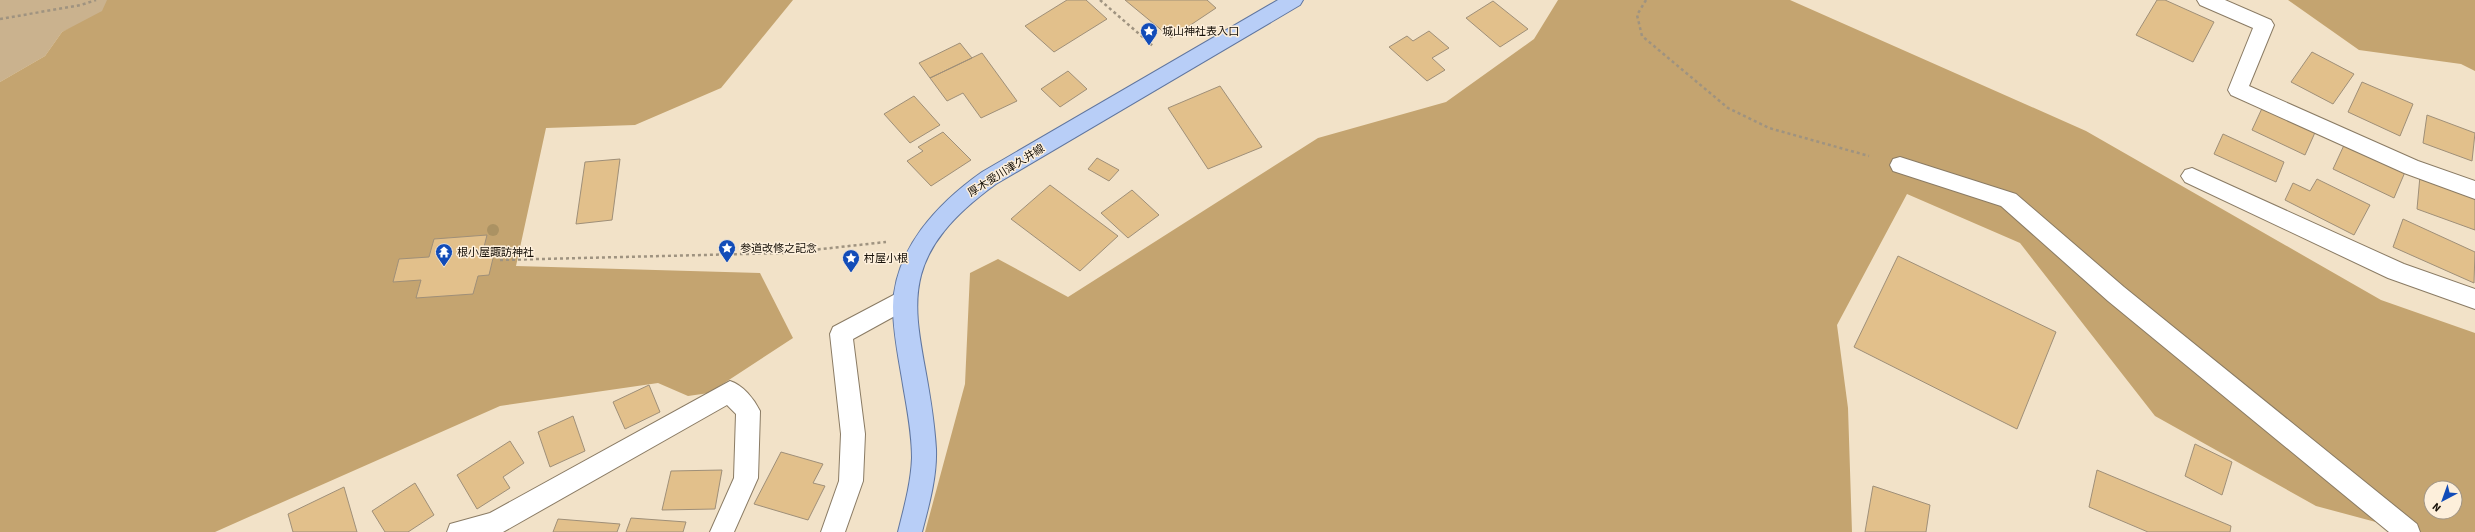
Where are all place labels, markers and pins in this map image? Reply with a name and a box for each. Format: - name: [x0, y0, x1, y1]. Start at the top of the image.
- place icon: 城山神社表入口: [1139, 21, 1159, 46]
- place label: 城山神社表入口: [1162, 24, 1239, 39]
- place icon: 参道改修之記念: [717, 238, 737, 263]
- place label: 参道改修之記念: [740, 241, 817, 256]
- temple icon: 根小屋諏訪神社: [434, 242, 454, 267]
- place label: 根小屋諏訪神社: [457, 245, 534, 260]
- place icon: 村屋小根: [841, 248, 861, 273]
- place label: 村屋小根: [864, 251, 908, 266]

